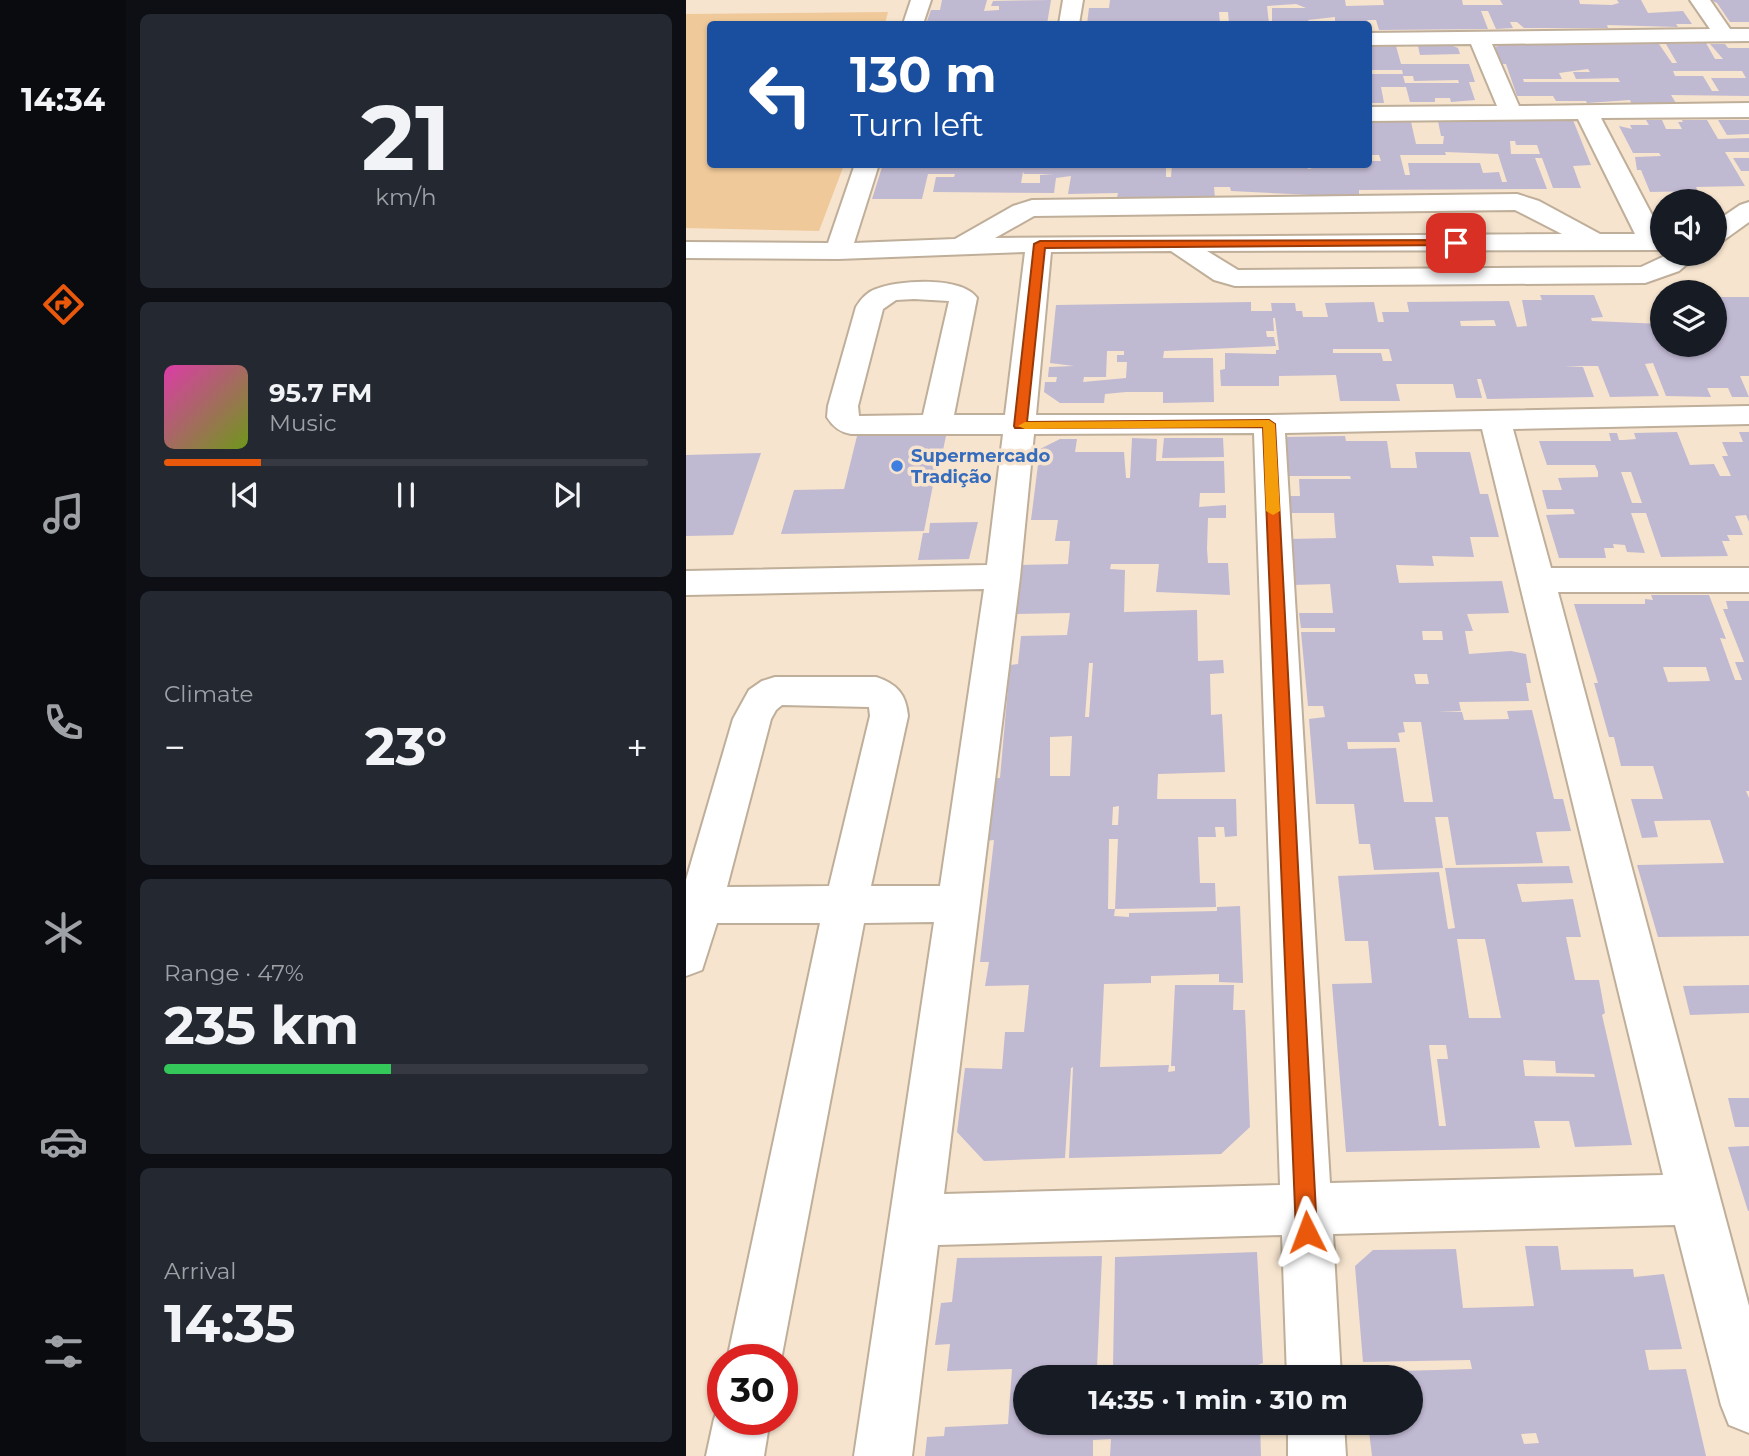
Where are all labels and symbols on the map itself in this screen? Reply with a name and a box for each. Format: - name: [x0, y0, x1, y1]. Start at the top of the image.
- pin: [1426, 213, 1486, 273]
- place label: Supermercado Tradição: [911, 445, 1051, 488]
- marker: Supermercado Tradição: [889, 458, 905, 474]
- position arrow: [1270, 1195, 1344, 1269]
- speed limit sign: 30: [707, 1344, 798, 1435]

